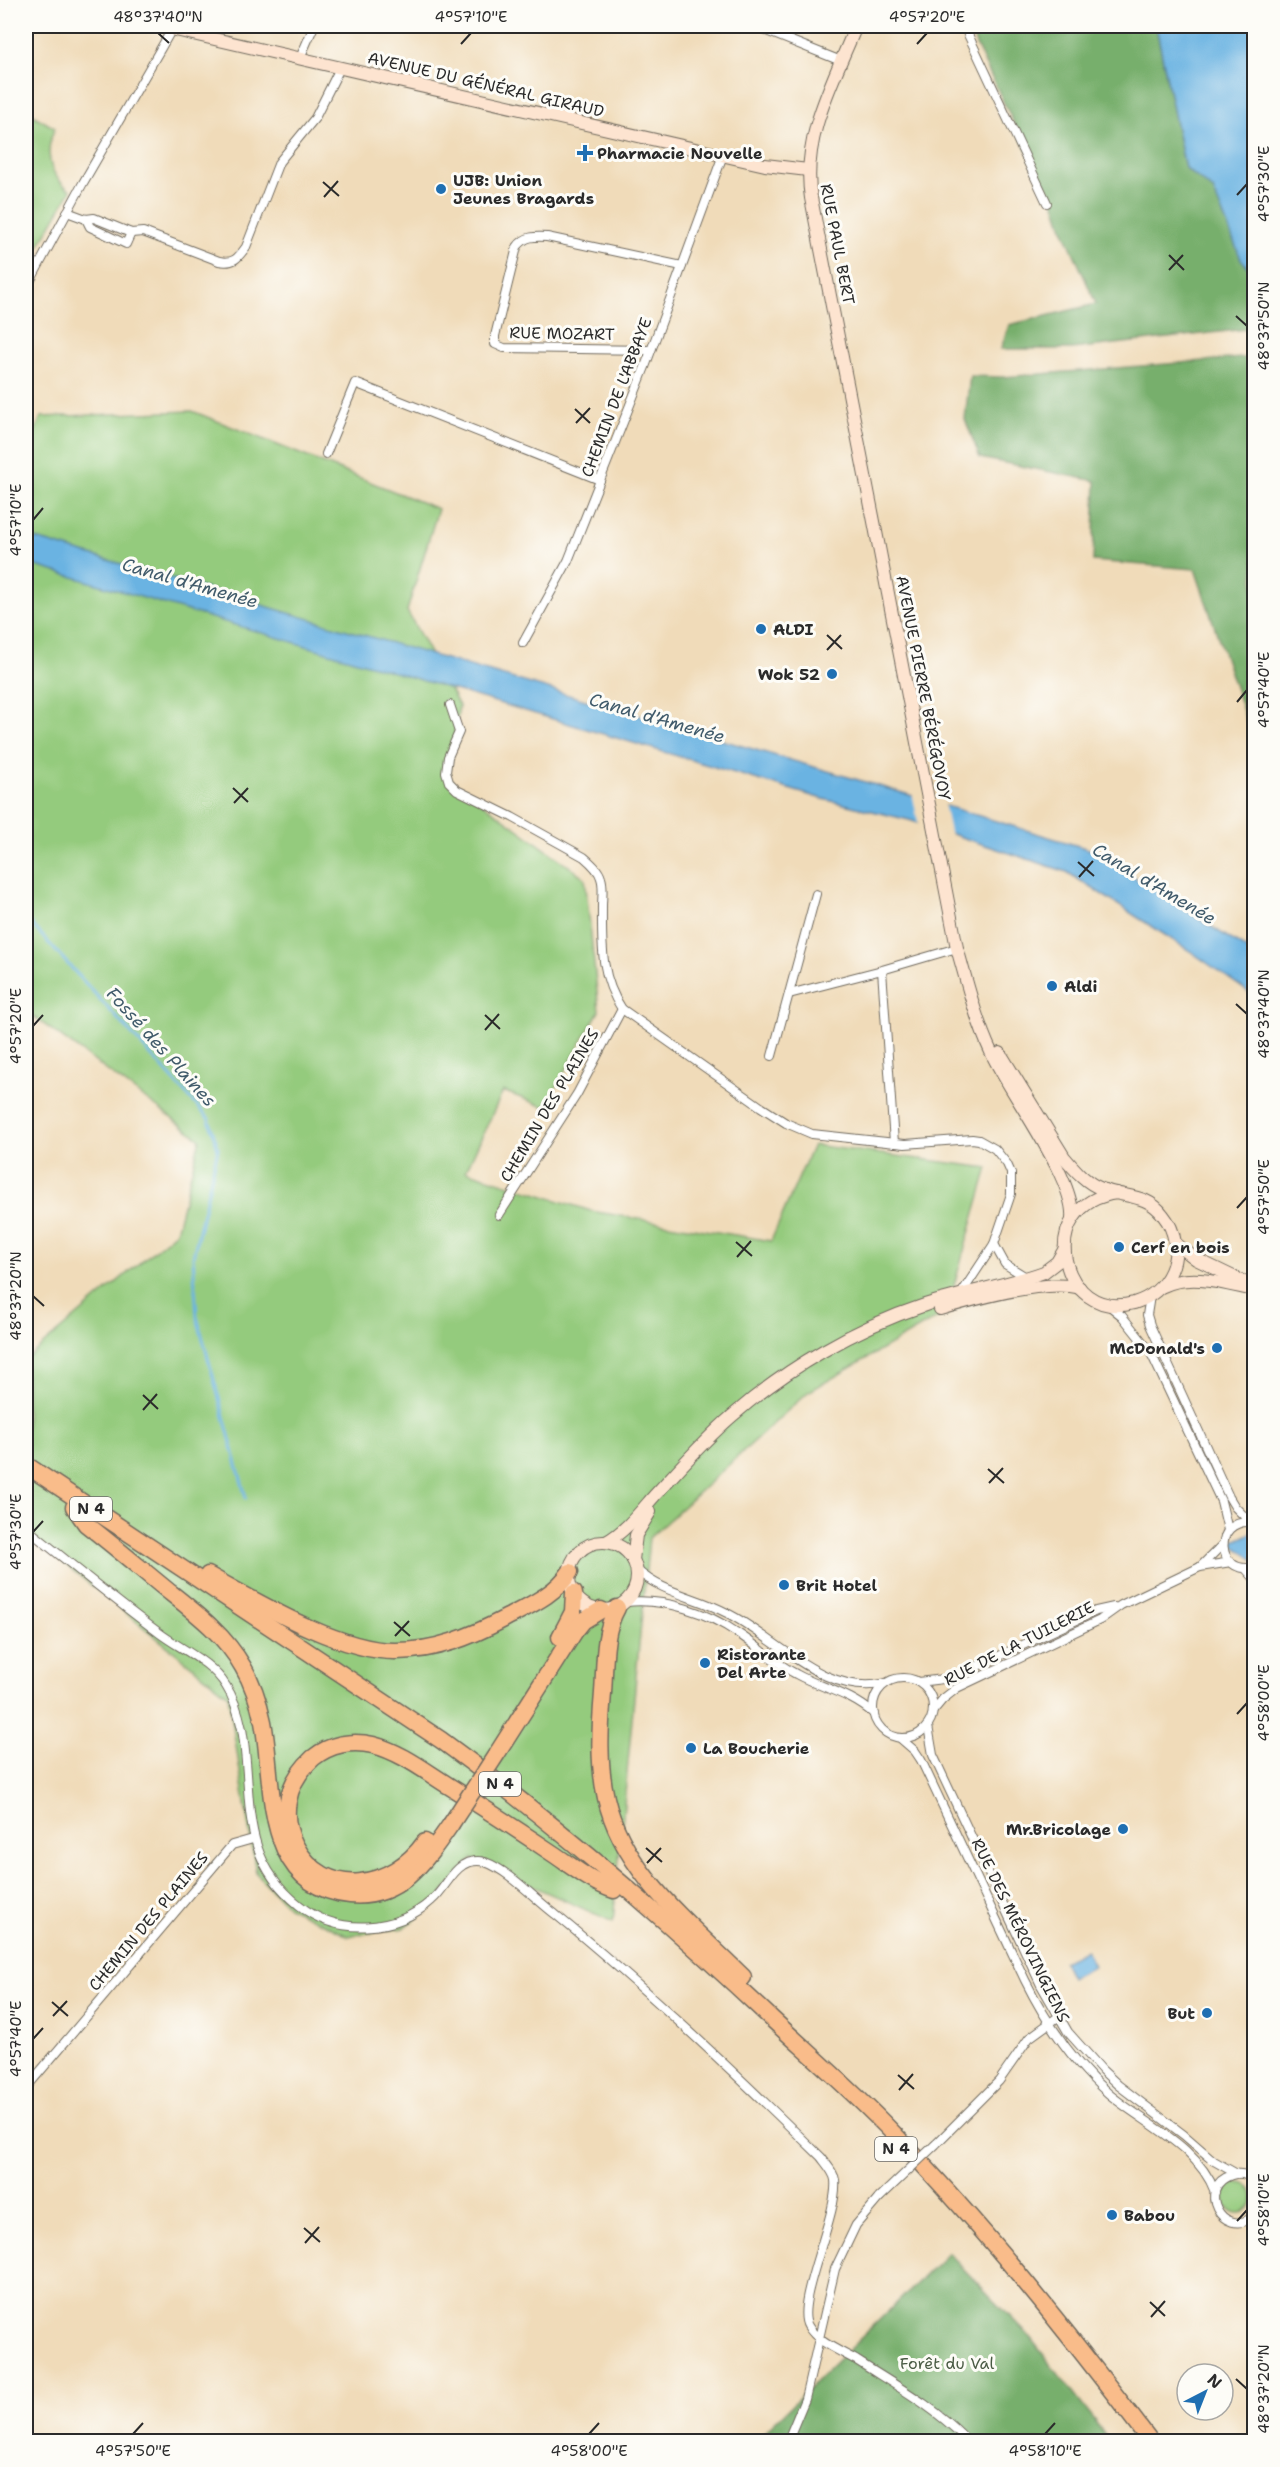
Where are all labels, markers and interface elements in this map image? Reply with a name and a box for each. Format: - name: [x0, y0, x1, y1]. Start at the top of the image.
- text: 48°37'40"N: [113, 7, 203, 27]
- text: 4°57'10"E: [435, 7, 507, 27]
- text: 4°57'20"E: [889, 7, 965, 27]
- street label: AVENUE DU GÉNÉRAL GIRAUD: [366, 47, 606, 122]
- place label: Pharmacie Nouvelle: [597, 143, 763, 164]
- marker: Pharmacie Nouvelle: [578, 146, 592, 160]
- text: 4°57'30"E: [1254, 146, 1274, 222]
- place label: UJB: Union Jeunes Bragards: [453, 170, 594, 209]
- marker: UJB: Union Jeunes Bragards: [434, 182, 448, 196]
- street label: RUE PAUL BERT: [815, 182, 860, 306]
- text: 48°37'50"N: [1254, 282, 1274, 370]
- street label: CHEMIN DE L'ABBAYE: [576, 314, 657, 480]
- street label: RUE MOZART: [509, 322, 615, 345]
- text: 4°57'10"E: [6, 484, 26, 556]
- water label: Canal d'Amenée: [119, 552, 261, 614]
- street label: AVENUE PIERRE BÉRÉGOVOY: [891, 574, 956, 803]
- place label: ALDI: [773, 619, 814, 640]
- marker: ALDI: [754, 622, 768, 636]
- text: 4°57'40"E: [1254, 652, 1274, 728]
- place label: Wok 52: [758, 664, 820, 685]
- marker: Wok 52: [825, 667, 839, 681]
- water label: Canal d'Amenée: [586, 687, 728, 749]
- water label: Canal d'Amenée: [1088, 838, 1220, 930]
- text: 48°37'40"N: [1254, 969, 1274, 1059]
- place label: Aldi: [1064, 976, 1097, 997]
- marker: Aldi: [1045, 979, 1059, 993]
- water label: Fossé des Plaines: [101, 982, 221, 1112]
- text: 4°57'20"E: [6, 988, 26, 1064]
- street label: CHEMIN DES PLAINES: [495, 1025, 604, 1186]
- text: 4°57'50"E: [1254, 1159, 1274, 1235]
- place label: Cerf en bois: [1131, 1237, 1230, 1258]
- marker: Cerf en bois: [1112, 1240, 1126, 1254]
- text: 48°37'20"N: [6, 1251, 26, 1341]
- place label: McDonald's: [1110, 1338, 1205, 1359]
- marker: McDonald's: [1210, 1341, 1224, 1355]
- text: 4°57'30"E: [6, 1494, 26, 1570]
- road number: N 4: [70, 1497, 112, 1521]
- place label: Brit Hotel: [796, 1575, 877, 1596]
- marker: Brit Hotel: [777, 1578, 791, 1592]
- street label: RUE DE LA TUILERIE: [941, 1596, 1098, 1690]
- place label: Ristorante Del Arte: [717, 1644, 807, 1683]
- marker: Ristorante Del Arte: [698, 1656, 712, 1670]
- text: 4°58'00"E: [1254, 1664, 1274, 1742]
- place label: La Boucherie: [703, 1738, 810, 1759]
- marker: La Boucherie: [684, 1741, 698, 1755]
- road number: N 4: [479, 1772, 521, 1796]
- place label: Mr.Bricolage: [1006, 1819, 1111, 1840]
- marker: Mr.Bricolage: [1116, 1822, 1130, 1836]
- street label: RUE DES MÉROVINGIENS: [967, 1835, 1074, 2026]
- street label: CHEMIN DES PLAINES: [84, 1847, 213, 1995]
- text: 4°57'40"E: [6, 2001, 26, 2077]
- place label: But: [1167, 2003, 1195, 2024]
- marker: But: [1200, 2006, 1214, 2020]
- road number: N 4: [875, 2137, 917, 2161]
- text: 4°58'10"E: [1254, 2173, 1274, 2247]
- place label: Babou: [1124, 2205, 1175, 2226]
- marker: Babou: [1105, 2208, 1119, 2222]
- text: 48°37'20"N: [1254, 2344, 1274, 2434]
- park label: Forêt du Val: [900, 2353, 995, 2374]
- north arrow: [1175, 2362, 1235, 2422]
- text: N: [1203, 2369, 1226, 2393]
- text: 4°57'50"E: [95, 2441, 171, 2461]
- text: 4°58'00"E: [550, 2441, 628, 2461]
- text: 4°58'10"E: [1008, 2441, 1082, 2461]

